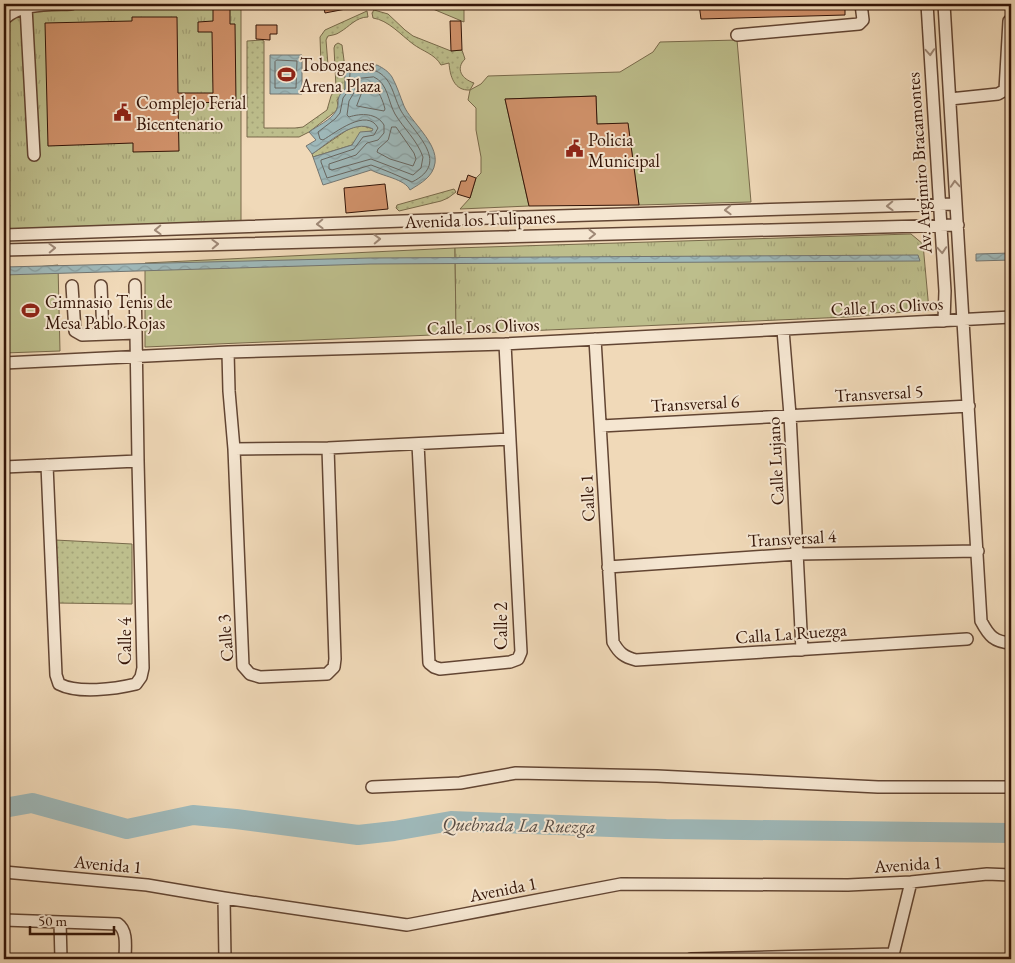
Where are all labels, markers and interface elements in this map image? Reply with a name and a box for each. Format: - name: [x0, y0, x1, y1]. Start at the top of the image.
- one-way arrow: [924, 49, 935, 57]
- place label: Toboganes Arena Plaza: [299, 53, 382, 97]
- sports icon: Toboganes Arena Plaza: [276, 64, 296, 84]
- street label: Av. Argimiro Bracamontes: [901, 71, 937, 256]
- place label: Complejo Ferial Bicentenario: [136, 91, 246, 135]
- public building icon: Complejo Ferial Bicentenario: [112, 102, 132, 122]
- place label: Policia Municipal: [588, 128, 660, 172]
- public building icon: Policia Municipal: [564, 139, 584, 159]
- one-way arrow: [949, 179, 960, 187]
- one-way arrow: [886, 200, 894, 211]
- street label: Avenida los Tulipanes: [403, 205, 556, 233]
- one-way arrow: [723, 205, 731, 216]
- one-way arrow: [316, 219, 324, 229]
- one-way arrow: [154, 225, 162, 235]
- one-way arrow: [589, 228, 597, 239]
- one-way arrow: [374, 234, 382, 244]
- one-way arrow: [212, 239, 219, 249]
- one-way arrow: [49, 243, 57, 254]
- one-way arrow: [937, 246, 948, 254]
- place label: Gimnasio Tenis de Mesa Pablo Rojas: [45, 290, 173, 334]
- street label: Calle Los Olivos: [830, 292, 944, 320]
- sports icon: Gimnasio Tenis de Mesa Pablo Rojas: [21, 301, 41, 321]
- street label: Calle Los Olivos: [426, 313, 540, 339]
- street label: Transversal 5: [834, 379, 924, 407]
- street label: Transversal 6: [650, 389, 740, 417]
- street label: Calle Lujano: [761, 416, 789, 506]
- street label: Calle 1: [574, 473, 600, 523]
- street label: Transversal 4: [747, 524, 837, 552]
- street label: Calle 2: [489, 602, 512, 650]
- street label: Calle 3: [211, 613, 239, 663]
- street label: Calle 4: [113, 617, 136, 665]
- street label: Calla La Ruezga: [734, 618, 848, 648]
- water label: Quebrada La Ruezga: [442, 811, 596, 839]
- street label: Avenida 1: [72, 849, 143, 878]
- street label: Avenida 1: [872, 850, 943, 878]
- street label: Avenida 1: [466, 871, 539, 907]
- scale bar: [30, 903, 114, 935]
- text: 50 m: [38, 911, 67, 930]

